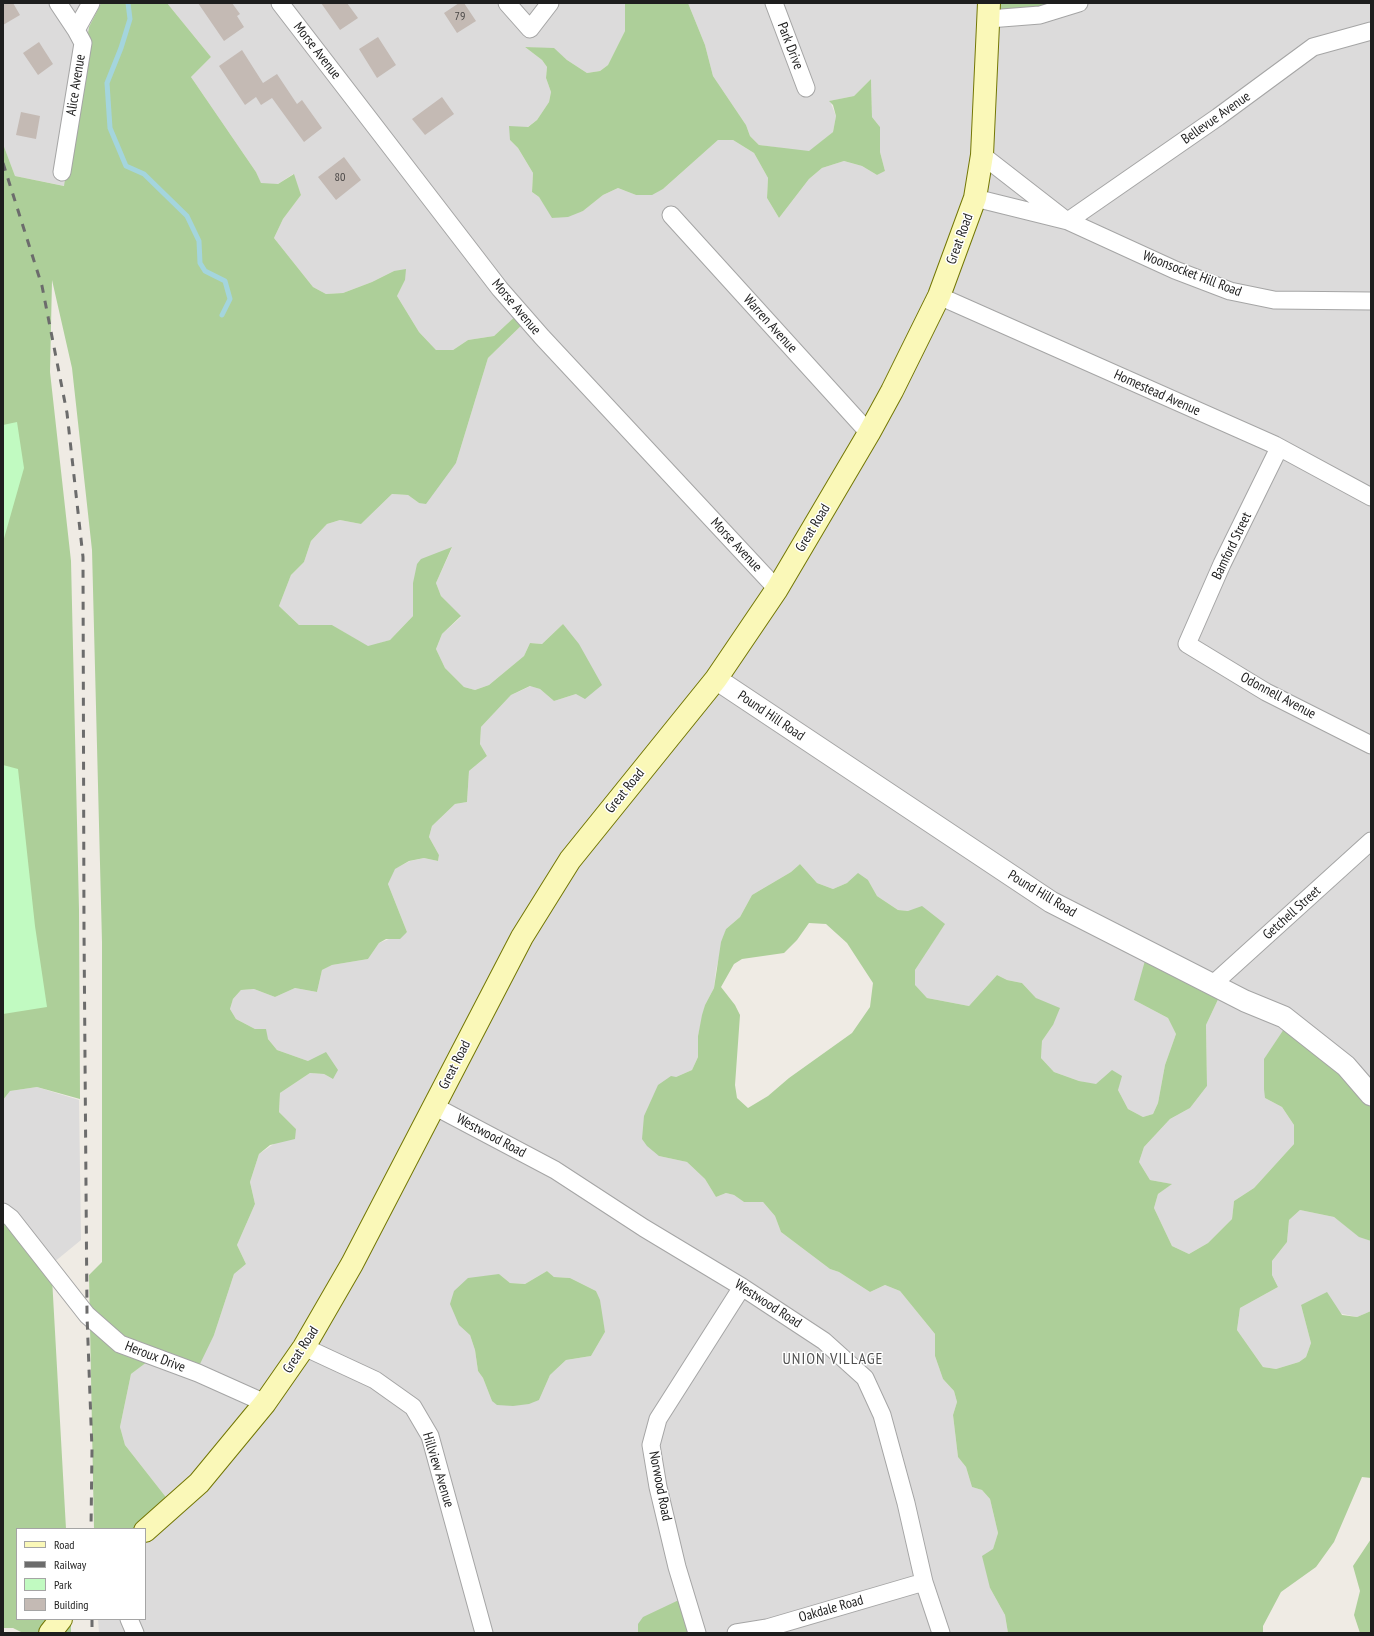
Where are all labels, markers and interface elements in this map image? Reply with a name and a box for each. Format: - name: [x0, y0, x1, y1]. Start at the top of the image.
- house number: 79: [455, 10, 465, 24]
- street label: Morse Avenue: [290, 19, 344, 83]
- street label: Park Drive: [773, 20, 807, 72]
- street label: Alice Avenue: [63, 53, 89, 117]
- street label: Bellevue Avenue: [1178, 88, 1254, 148]
- house number: 80: [335, 171, 345, 185]
- street label: Great Road: [943, 211, 977, 267]
- street label: Woonsocket Hill Road: [1140, 247, 1244, 301]
- street label: Morse Avenue: [488, 276, 544, 338]
- street label: Warren Avenue: [739, 291, 801, 357]
- street label: Homestead Avenue: [1111, 366, 1203, 420]
- street label: Great Road: [792, 501, 834, 555]
- street label: Bamford Street: [1209, 510, 1255, 582]
- street label: Morse Avenue: [707, 515, 765, 575]
- street label: Odonnell Avenue: [1238, 669, 1318, 723]
- street label: Pound Hill Road: [734, 687, 808, 745]
- street label: Great Road: [602, 765, 648, 817]
- street label: Pound Hill Road: [1005, 867, 1079, 921]
- street label: Getchell Street: [1260, 883, 1324, 943]
- street label: Great Road: [436, 1038, 474, 1092]
- street label: Westwood Road: [453, 1111, 529, 1161]
- street label: Westwood Road: [731, 1276, 805, 1332]
- street label: Great Road: [280, 1323, 322, 1377]
- street label: Heroux Drive: [122, 1338, 188, 1376]
- district label: UNION VILLAGE: [783, 1349, 883, 1369]
- street label: Hillview Avenue: [419, 1430, 457, 1510]
- street label: Norwood Road: [645, 1450, 675, 1522]
- legend: [16, 1528, 146, 1620]
- text: Road: [54, 1537, 74, 1552]
- text: Railway: [54, 1557, 86, 1572]
- text: Park: [54, 1577, 72, 1592]
- street label: Oakdale Road: [797, 1592, 865, 1626]
- text: Building: [54, 1597, 89, 1612]

